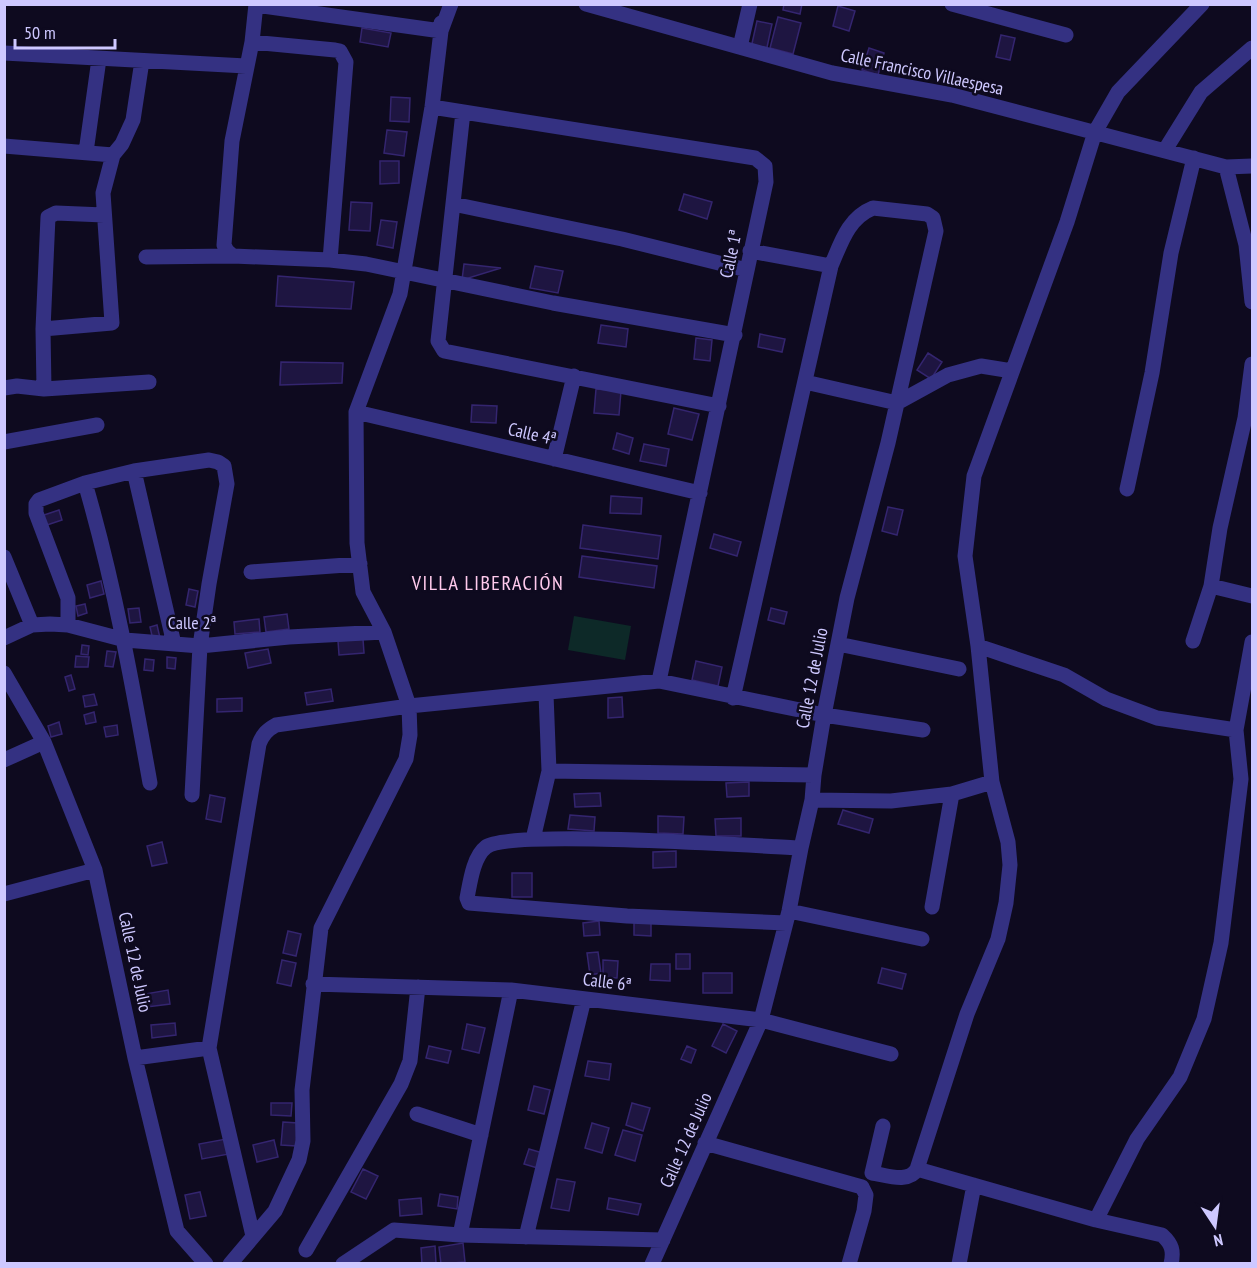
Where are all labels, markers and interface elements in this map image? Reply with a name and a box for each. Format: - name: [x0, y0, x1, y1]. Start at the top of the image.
- scale bar: [15, 12, 116, 50]
- text: 50 m: [24, 21, 56, 44]
- street label: Calle Francisco Villaespesa: [839, 43, 1006, 100]
- street label: Calle 1ª: [714, 228, 747, 280]
- street label: Calle 4ª: [506, 417, 558, 450]
- district label: VILLA LIBERACIÓN: [411, 570, 564, 596]
- street label: Calle 2ª: [168, 611, 216, 634]
- street label: Calle 12 de Julio: [790, 625, 833, 730]
- street label: Calle 12 de Julio: [114, 910, 157, 1014]
- street label: Calle 6ª: [582, 967, 633, 996]
- street label: Calle 12 de Julio: [654, 1088, 717, 1191]
- north arrow: [1185, 1196, 1245, 1256]
- text: N: [1212, 1230, 1225, 1251]

